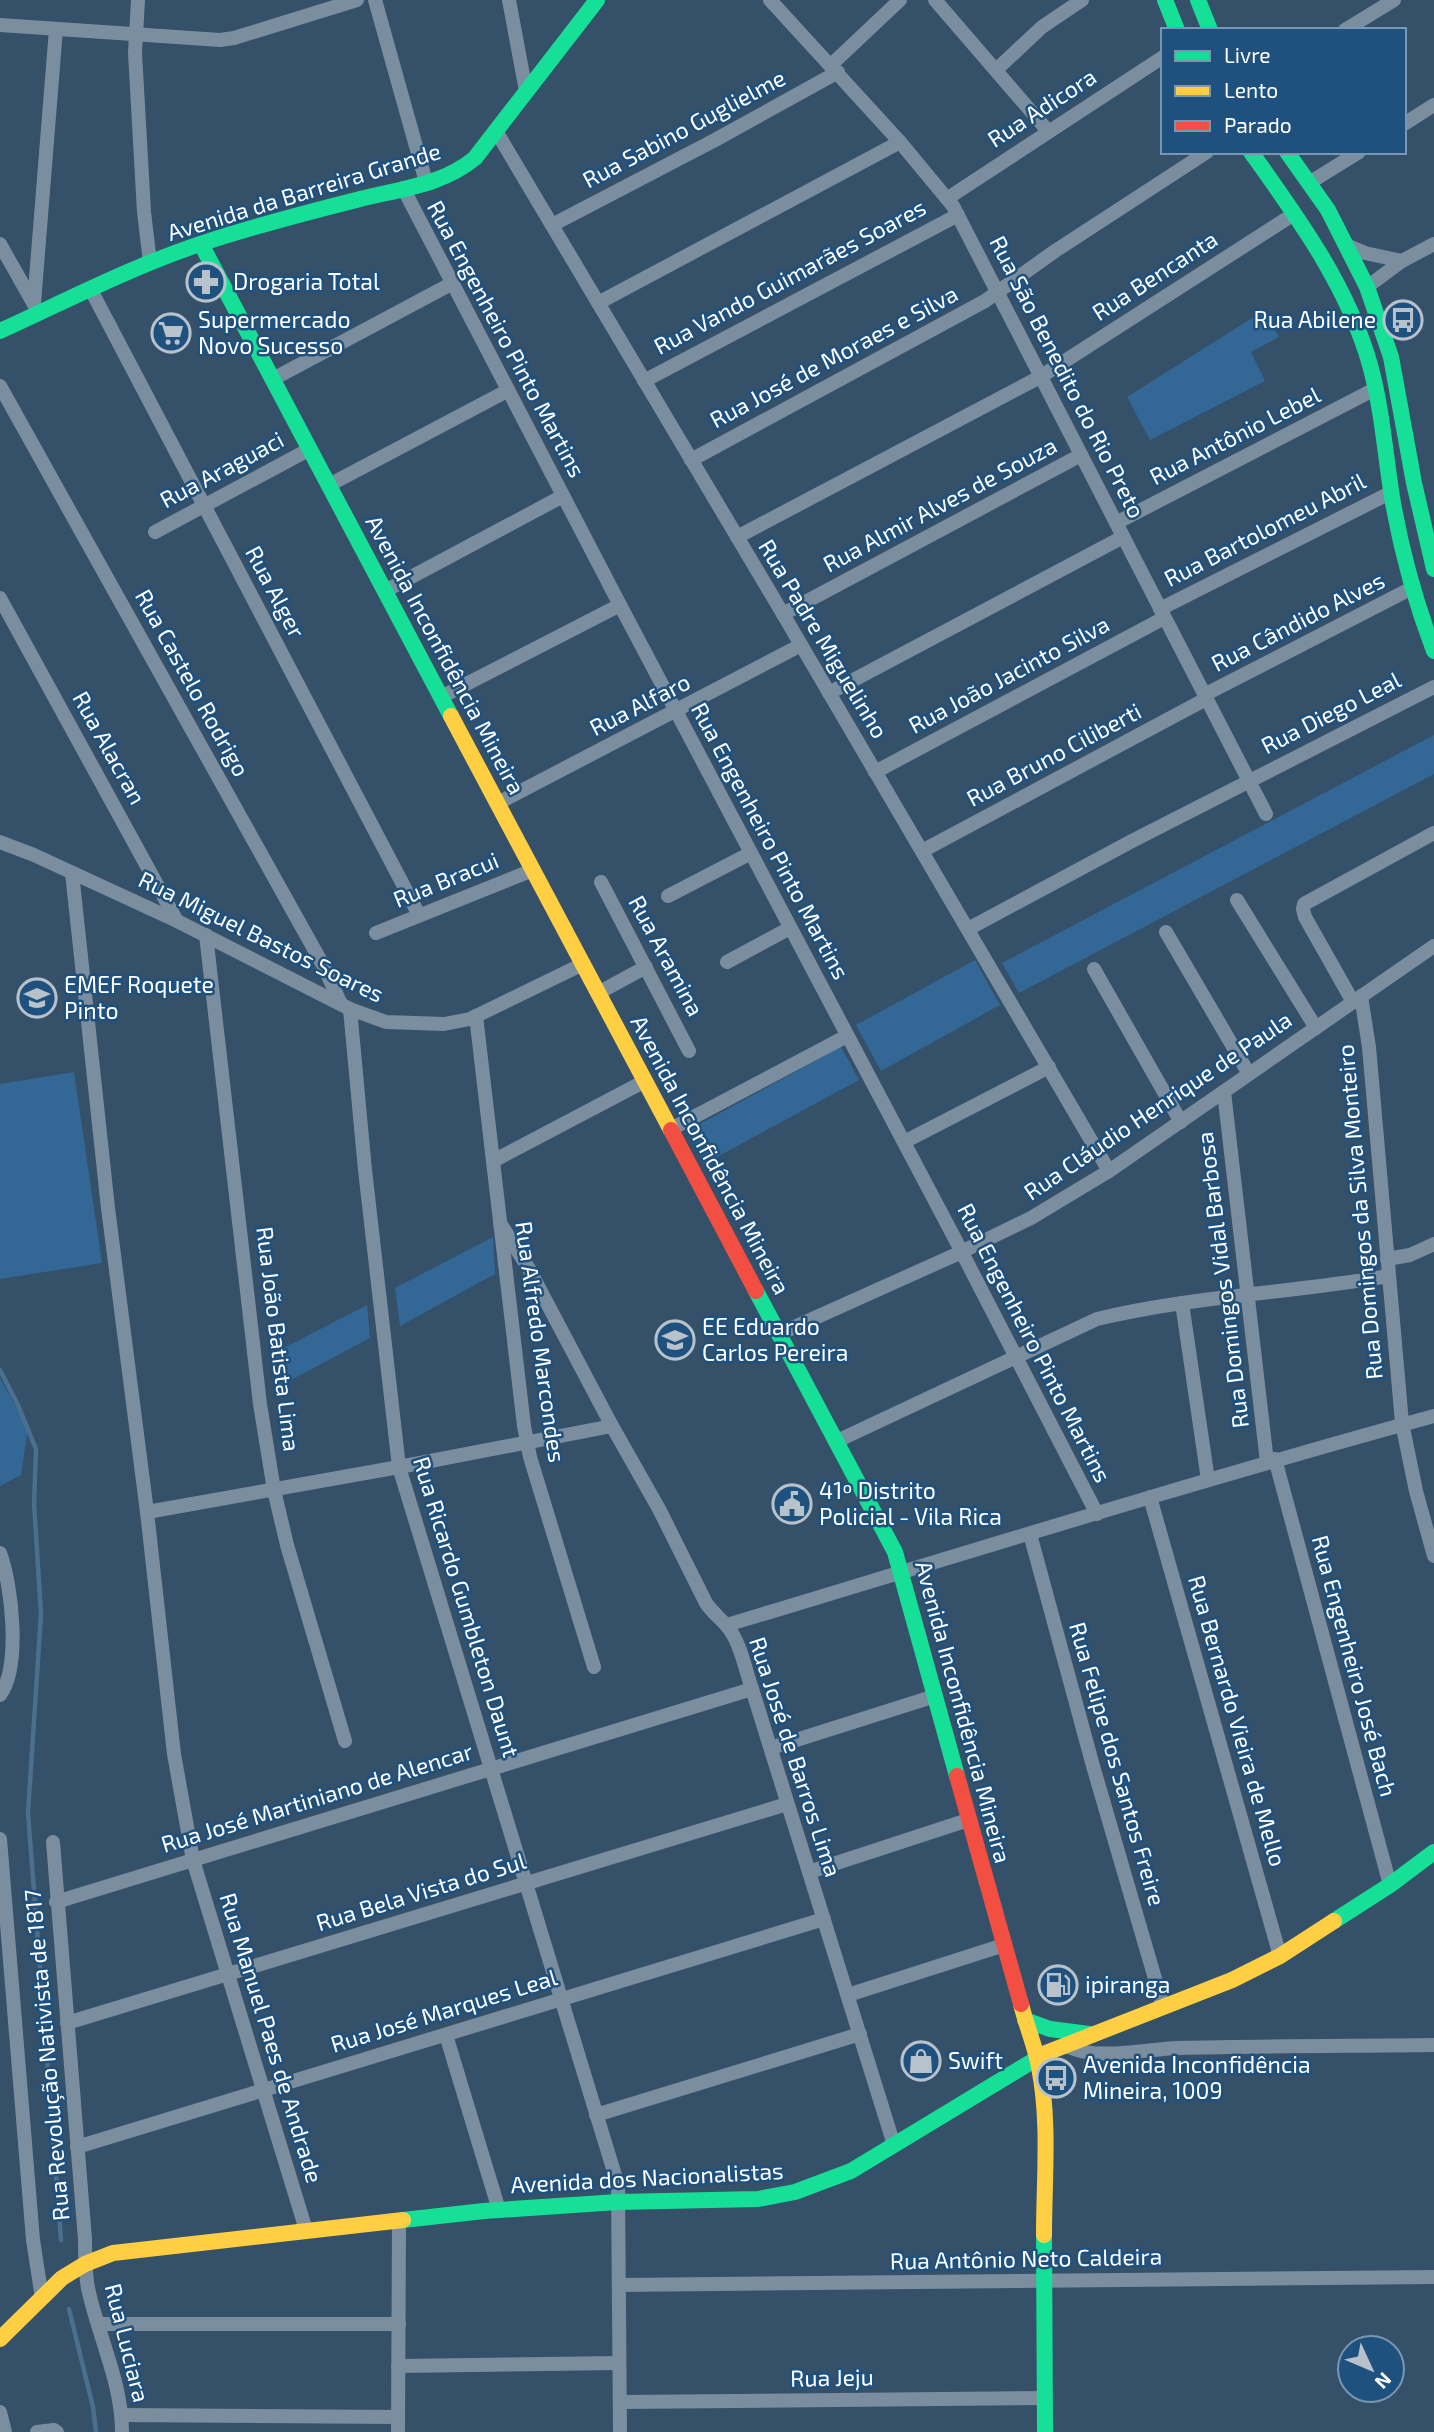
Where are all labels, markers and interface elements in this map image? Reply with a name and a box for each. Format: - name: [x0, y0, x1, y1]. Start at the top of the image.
- legend: [1161, 28, 1406, 154]
- text: Livre: [1224, 42, 1271, 67]
- street label: Rua Adicora: [982, 62, 1101, 153]
- street label: Rua Sabino Guglielme: [577, 63, 790, 193]
- text: Lento: [1224, 77, 1278, 102]
- text: Parado: [1224, 112, 1292, 137]
- street label: Avenida da Barreira Grande: [164, 136, 444, 246]
- street label: Rua Vando Guimarães Soares: [649, 192, 930, 360]
- street label: Rua Engenheiro Pinto Martins: [422, 195, 592, 482]
- street label: Rua Bencanta: [1087, 224, 1222, 326]
- street label: Rua São Benedito do Rio Preto: [984, 231, 1151, 522]
- pharmacy icon: Drogaria Total: [185, 261, 227, 303]
- place label: Drogaria Total: [233, 267, 380, 295]
- street label: Rua José de Moraes e Silva: [705, 279, 962, 433]
- bus stop icon: Rua Abilene: [1382, 299, 1424, 341]
- place label: Supermercado Novo Sucesso: [198, 305, 350, 359]
- place label: Rua Abilene: [1253, 305, 1376, 333]
- supermarket icon: Supermercado Novo Sucesso: [150, 312, 192, 354]
- street label: Rua Antônio Lebel: [1145, 380, 1325, 490]
- street label: Rua Araguaci: [155, 425, 288, 513]
- street label: Rua Almir Alves de Souza: [818, 431, 1061, 578]
- street label: Rua Bartolomeu Abril: [1159, 466, 1370, 592]
- street label: Avenida Inconfidência Mineira: [360, 510, 531, 799]
- street label: Rua Padre Miguelinho: [753, 534, 894, 743]
- street label: Rua Alger: [240, 541, 312, 642]
- street label: Rua Cândido Alves: [1206, 565, 1389, 677]
- street label: Rua Castelo Rodrigo: [130, 584, 256, 781]
- street label: Rua João Jacinto Silva: [903, 609, 1114, 739]
- street label: Rua Diego Leal: [1256, 665, 1405, 759]
- street label: Rua Alfaro: [585, 667, 694, 741]
- street label: Rua Alacran: [67, 686, 152, 809]
- street label: Rua Bruno Ciliberti: [961, 696, 1146, 812]
- street label: Rua Engenheiro Pinto Martins: [686, 697, 856, 984]
- street label: Rua Bracui: [389, 845, 502, 913]
- street label: Rua Miguel Bastos Soares: [134, 864, 389, 1008]
- street label: Rua Aramina: [623, 890, 710, 1021]
- place label: EMEF Roquete Pinto: [64, 970, 214, 1024]
- school or university icon: EMEF Roquete Pinto: [16, 977, 58, 1019]
- street label: Rua Cláudio Henrique de Paula: [1018, 1005, 1297, 1205]
- street label: Avenida Inconfidência Mineira: [625, 1010, 796, 1299]
- street label: Rua Domingos da Silva Monteiro: [1330, 1043, 1388, 1381]
- street label: Rua Domingos Vidal Barbosa: [1190, 1130, 1254, 1430]
- street label: Rua Engenheiro Pinto Martins: [952, 1198, 1118, 1487]
- street label: Rua Alfredo Marcondes: [510, 1219, 572, 1464]
- street label: Rua João Batista Lima: [251, 1225, 307, 1453]
- place label: EE Eduardo Carlos Pereira: [702, 1312, 848, 1366]
- school or university icon: EE Eduardo Carlos Pereira: [654, 1319, 696, 1361]
- street label: Rua Ricardo Gumbleton Daunt: [408, 1453, 526, 1761]
- place label: 41º Distrito Policial - Vila Rica: [819, 1476, 1002, 1530]
- public building icon: 41º Distrito Policial - Vila Rica: [771, 1483, 813, 1525]
- street label: Rua Engenheiro José Bach: [1307, 1532, 1403, 1799]
- street label: Avenida Inconfidência Mineira: [910, 1558, 1018, 1866]
- street label: Rua Bernardo Vieira de Mello: [1183, 1572, 1293, 1869]
- street label: Rua Felipe dos Santos Freire: [1064, 1619, 1172, 1909]
- street label: Rua José de Barros Lima: [744, 1633, 848, 1880]
- street label: Rua José Martiniano de Alencar: [157, 1736, 476, 1858]
- street label: Rua Bela Vista do Sul: [312, 1846, 529, 1936]
- street label: Rua Revolução Nativista de 1817: [18, 1888, 75, 2222]
- street label: Rua Manuel Paes de Andrade: [214, 1889, 329, 2186]
- street label: Rua José Marques Leal: [327, 1962, 561, 2058]
- fuel station icon: ipiranga: [1037, 1964, 1079, 2006]
- place label: ipiranga: [1085, 1970, 1170, 1998]
- shop icon: Swift: [900, 2040, 942, 2082]
- place label: Swift: [948, 2046, 1003, 2074]
- place label: Avenida Inconfidência Mineira, 1009: [1083, 2050, 1311, 2104]
- bus stop icon: Avenida Inconfidência Mineira, 1009: [1035, 2057, 1077, 2099]
- street label: Avenida dos Nacionalistas: [510, 2156, 784, 2198]
- street label: Rua Antônio Neto Caldeira: [890, 2242, 1162, 2274]
- street label: Rua Luciara: [100, 2280, 156, 2405]
- north arrow: [1336, 2334, 1406, 2404]
- street label: Rua Jeju: [790, 2362, 874, 2392]
- text: N: [1371, 2368, 1397, 2394]

